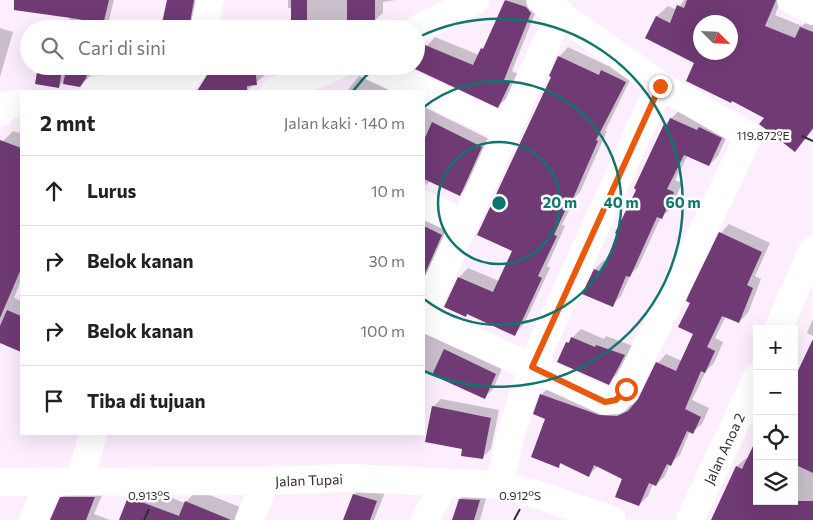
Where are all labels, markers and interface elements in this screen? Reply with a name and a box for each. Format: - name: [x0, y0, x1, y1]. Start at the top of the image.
- north arrow: [693, 15, 738, 60]
- search box: [20, 20, 425, 75]
- icon: search: [38, 34, 66, 62]
- text: Cari di sini: [78, 36, 166, 59]
- route end: [649, 75, 672, 98]
- text: 2 mnt: [40, 110, 95, 135]
- text: Jalan kaki · 140 m: [284, 113, 405, 132]
- text: 119.872°E: [736, 128, 790, 142]
- icon: ahead: [40, 177, 68, 205]
- text: Lurus: [87, 179, 136, 202]
- text: 10 m: [371, 181, 405, 200]
- text: 20 m: [543, 193, 577, 211]
- text: 40 m: [603, 193, 639, 211]
- text: 60 m: [665, 193, 701, 211]
- centre of rings: [490, 194, 508, 212]
- icon: right: [40, 247, 68, 275]
- text: Belok kanan: [87, 249, 194, 272]
- text: 30 m: [368, 251, 405, 270]
- icon: right: [40, 317, 68, 345]
- text: Belok kanan: [87, 319, 194, 342]
- text: 100 m: [360, 321, 405, 340]
- map controls: [753, 325, 798, 505]
- button: +: [753, 325, 798, 370]
- button: −: [753, 370, 798, 415]
- route start: [615, 378, 638, 401]
- icon: arrive: [40, 387, 68, 415]
- text: Tiba di tujuan: [87, 389, 205, 412]
- street label: Jalan Anoa 2: [700, 410, 748, 487]
- button: locate: [753, 415, 798, 460]
- button: layers: [753, 460, 798, 505]
- street label: Jalan Tupai: [275, 470, 343, 489]
- text: 0.913°S: [128, 488, 170, 502]
- text: 0.912°S: [499, 488, 541, 502]

